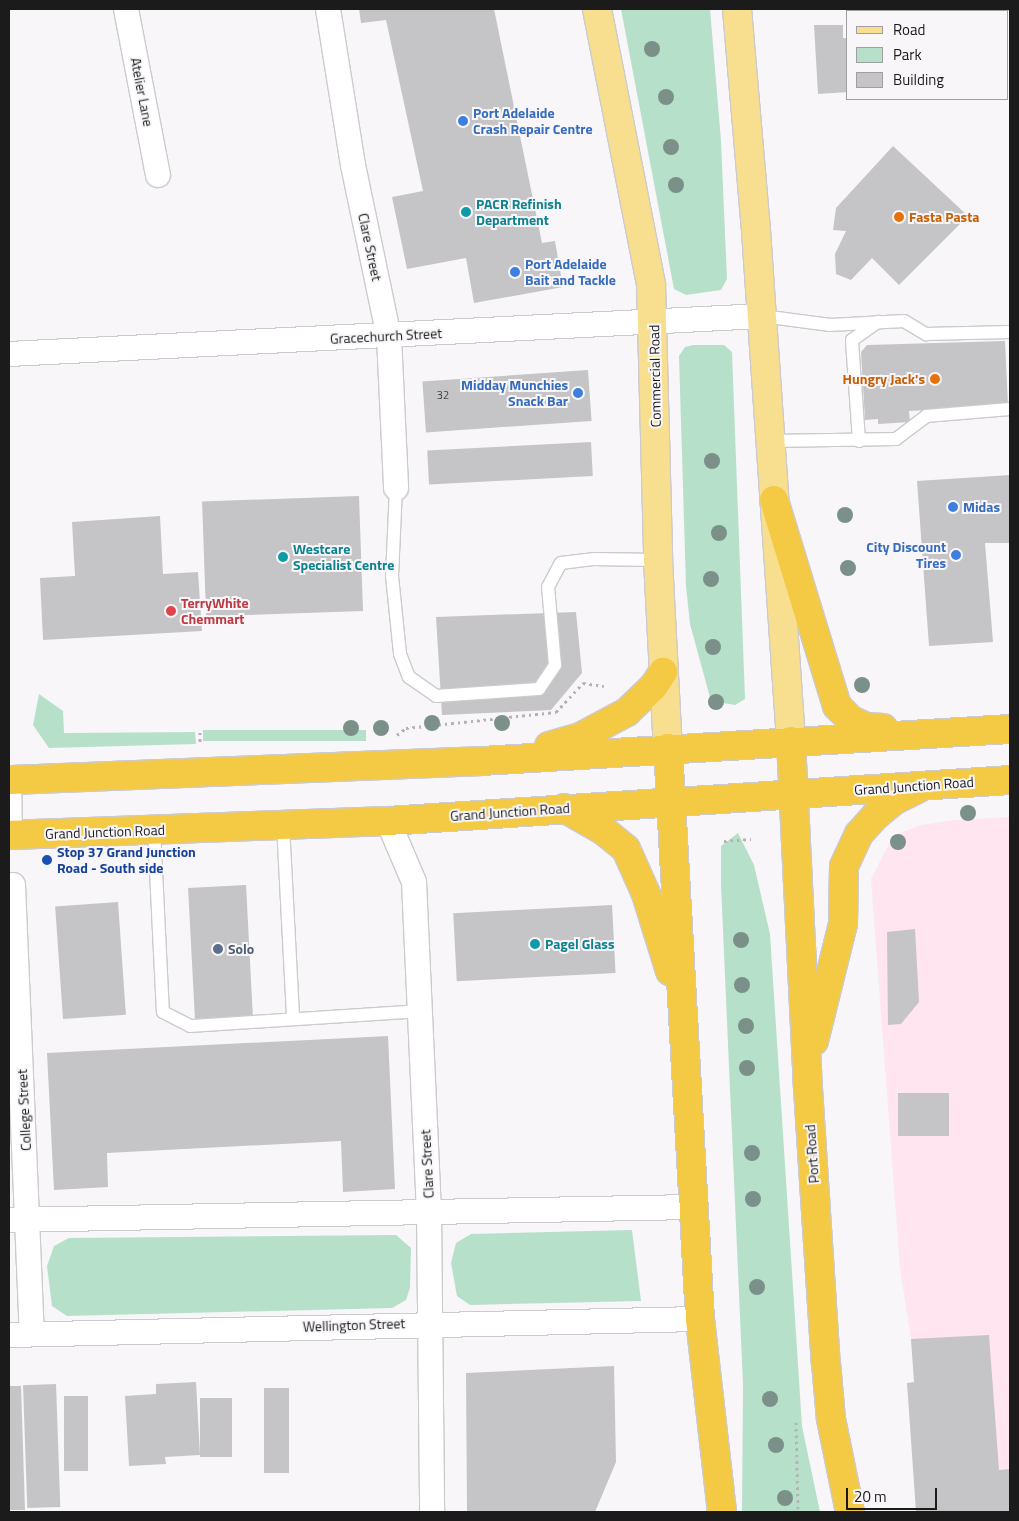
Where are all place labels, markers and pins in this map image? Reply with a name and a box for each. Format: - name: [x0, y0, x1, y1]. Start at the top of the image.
- place label: Port Adelaide Crash Repair Centre: [473, 105, 593, 138]
- marker: Port Adelaide Crash Repair Centre: [457, 115, 469, 127]
- place label: PACR Refinish Department: [476, 196, 562, 228]
- marker: PACR Refinish Department: [460, 206, 472, 218]
- place label: Fasta Pasta: [909, 209, 979, 225]
- marker: Fasta Pasta: [893, 211, 905, 223]
- place label: Port Adelaide Bait and Tackle: [525, 256, 616, 288]
- marker: Port Adelaide Bait and Tackle: [509, 266, 521, 278]
- place label: Hungry Jack's: [842, 371, 925, 387]
- marker: Hungry Jack's: [929, 373, 941, 385]
- place label: Midday Munchies Snack Bar: [461, 377, 568, 410]
- marker: Midday Munchies Snack Bar: [572, 387, 584, 399]
- place label: Midas: [963, 499, 1000, 515]
- marker: Midas: [947, 501, 959, 513]
- place label: City Discount Tires: [866, 539, 946, 572]
- place label: Westcare Specialist Centre: [293, 541, 394, 574]
- marker: City Discount Tires: [950, 549, 962, 561]
- marker: Westcare Specialist Centre: [277, 551, 289, 563]
- place label: TerryWhite Chemmart: [181, 595, 249, 628]
- marker: TerryWhite Chemmart: [165, 605, 177, 617]
- place label: Stop 37 Grand Junction Road - South side: [57, 844, 196, 876]
- marker: Stop 37 Grand Junction Road - South side: [41, 854, 53, 866]
- place label: Pagel Glass: [545, 936, 615, 952]
- marker: Pagel Glass: [529, 938, 541, 950]
- place label: Solo: [228, 941, 254, 957]
- marker: Solo: [212, 943, 224, 955]

